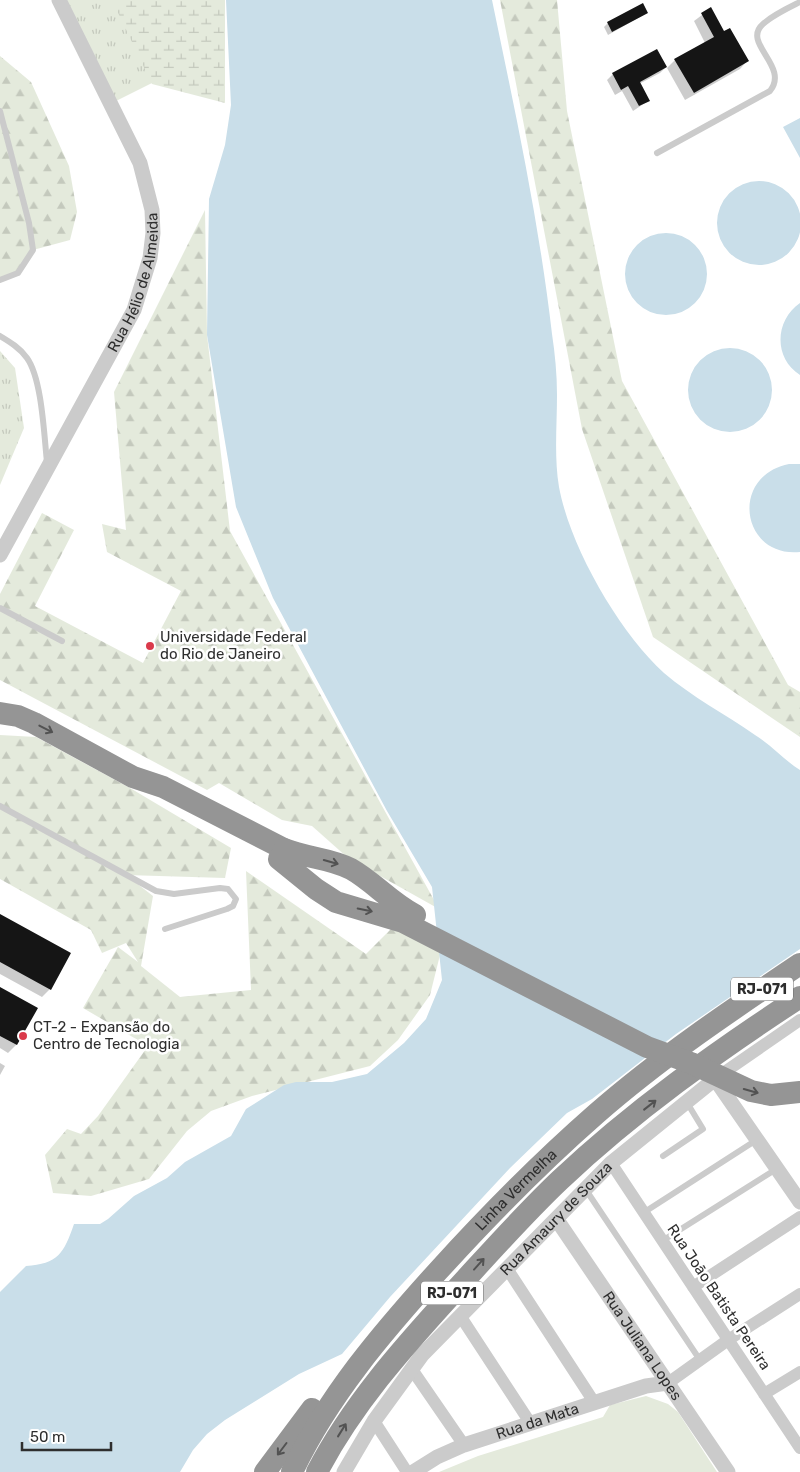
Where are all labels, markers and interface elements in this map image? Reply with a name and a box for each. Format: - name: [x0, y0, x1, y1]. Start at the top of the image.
- street label: Rua Hélio de Almeida: [104, 212, 162, 355]
- place label: Universidade Federal do Rio de Janeiro: [160, 628, 307, 663]
- marker: Universidade Federal do Rio de Janeiro: [144, 640, 156, 652]
- one-way arrow: [38, 724, 53, 734]
- one-way arrow: [323, 857, 339, 867]
- one-way arrow: [356, 906, 372, 915]
- road number: RJ-071: [731, 978, 793, 1001]
- place label: CT-2 - Expansão do Centro de Tecnologia: [33, 1018, 179, 1053]
- marker: CT-2 - Expansão do Centro de Tecnologia: [17, 1030, 29, 1042]
- one-way arrow: [743, 1086, 759, 1096]
- one-way arrow: [643, 1099, 656, 1110]
- street label: Linha Vermelha: [471, 1145, 561, 1234]
- street label: Rua Amaury de Souza: [496, 1158, 616, 1279]
- street label: Rua João Batista Pereira: [663, 1221, 775, 1373]
- one-way arrow: [473, 1258, 485, 1271]
- road number: RJ-071: [421, 1282, 483, 1305]
- street label: Rua Juliana Lopes: [599, 1288, 686, 1404]
- street label: Rua da Mata: [494, 1399, 581, 1443]
- scale bar: [22, 1420, 111, 1452]
- one-way arrow: [338, 1424, 348, 1438]
- text: 50 m: [30, 1428, 65, 1446]
- one-way arrow: [276, 1442, 287, 1455]

